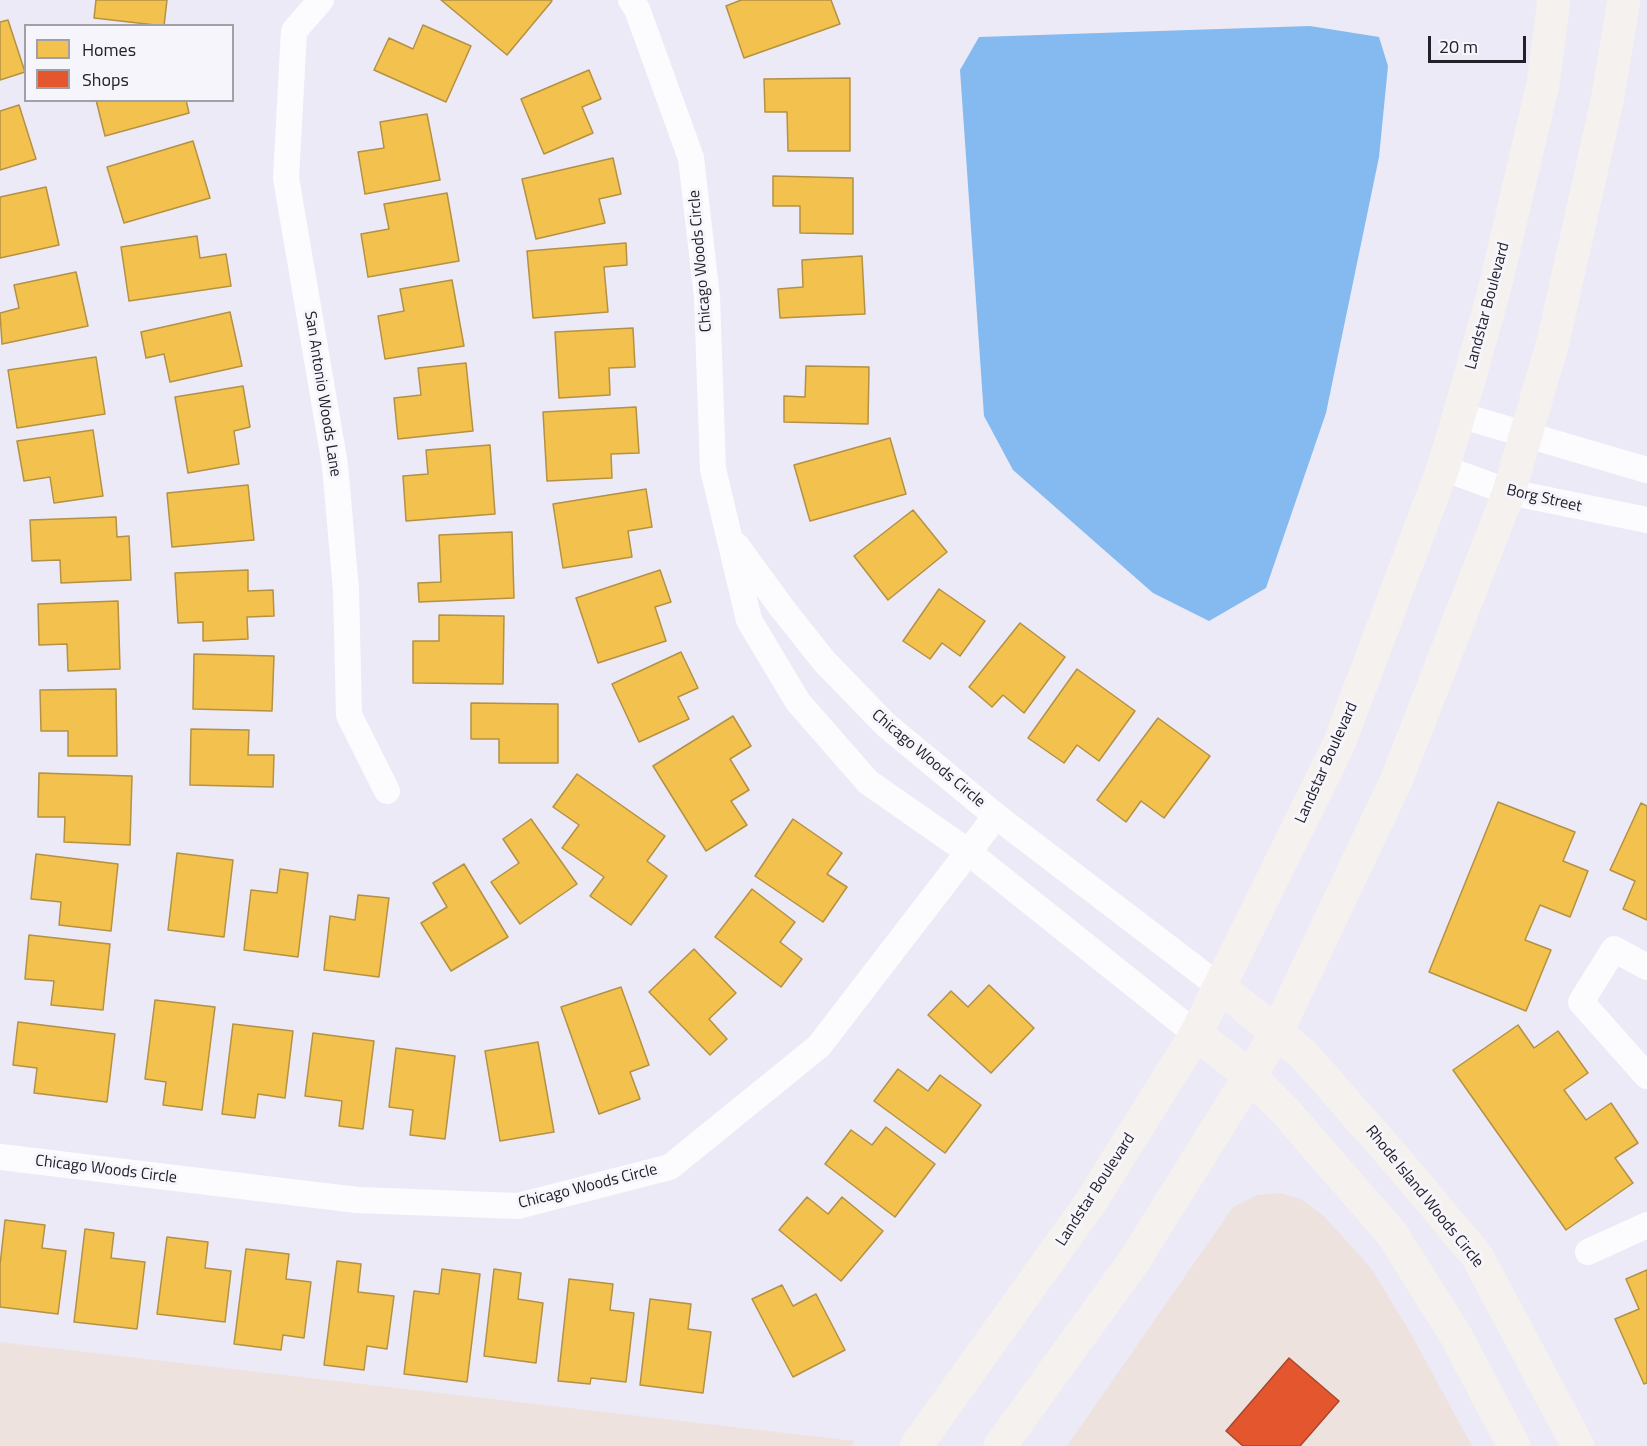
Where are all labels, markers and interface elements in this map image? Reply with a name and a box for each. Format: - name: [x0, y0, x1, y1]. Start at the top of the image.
- legend: [24, 24, 234, 102]
- scale bar: [1431, 24, 1528, 62]
- text: 20 m: [1439, 33, 1478, 60]
- text: Homes: [82, 36, 136, 63]
- text: Shops: [82, 66, 129, 93]
- street label: Chicago Woods Circle: [685, 189, 717, 333]
- street label: Landstar Boulevard: [1462, 240, 1514, 372]
- street label: San Antonio Woods Lane: [299, 310, 345, 478]
- street label: Borg Street: [1504, 481, 1584, 517]
- street label: Landstar Boulevard: [1292, 699, 1362, 827]
- street label: Chicago Woods Circle: [867, 706, 989, 812]
- street label: Rhode Island Woods Circle: [1361, 1122, 1487, 1272]
- street label: Landstar Boulevard: [1052, 1130, 1140, 1250]
- street label: Chicago Woods Circle: [34, 1152, 178, 1188]
- street label: Chicago Woods Circle: [517, 1160, 659, 1214]

